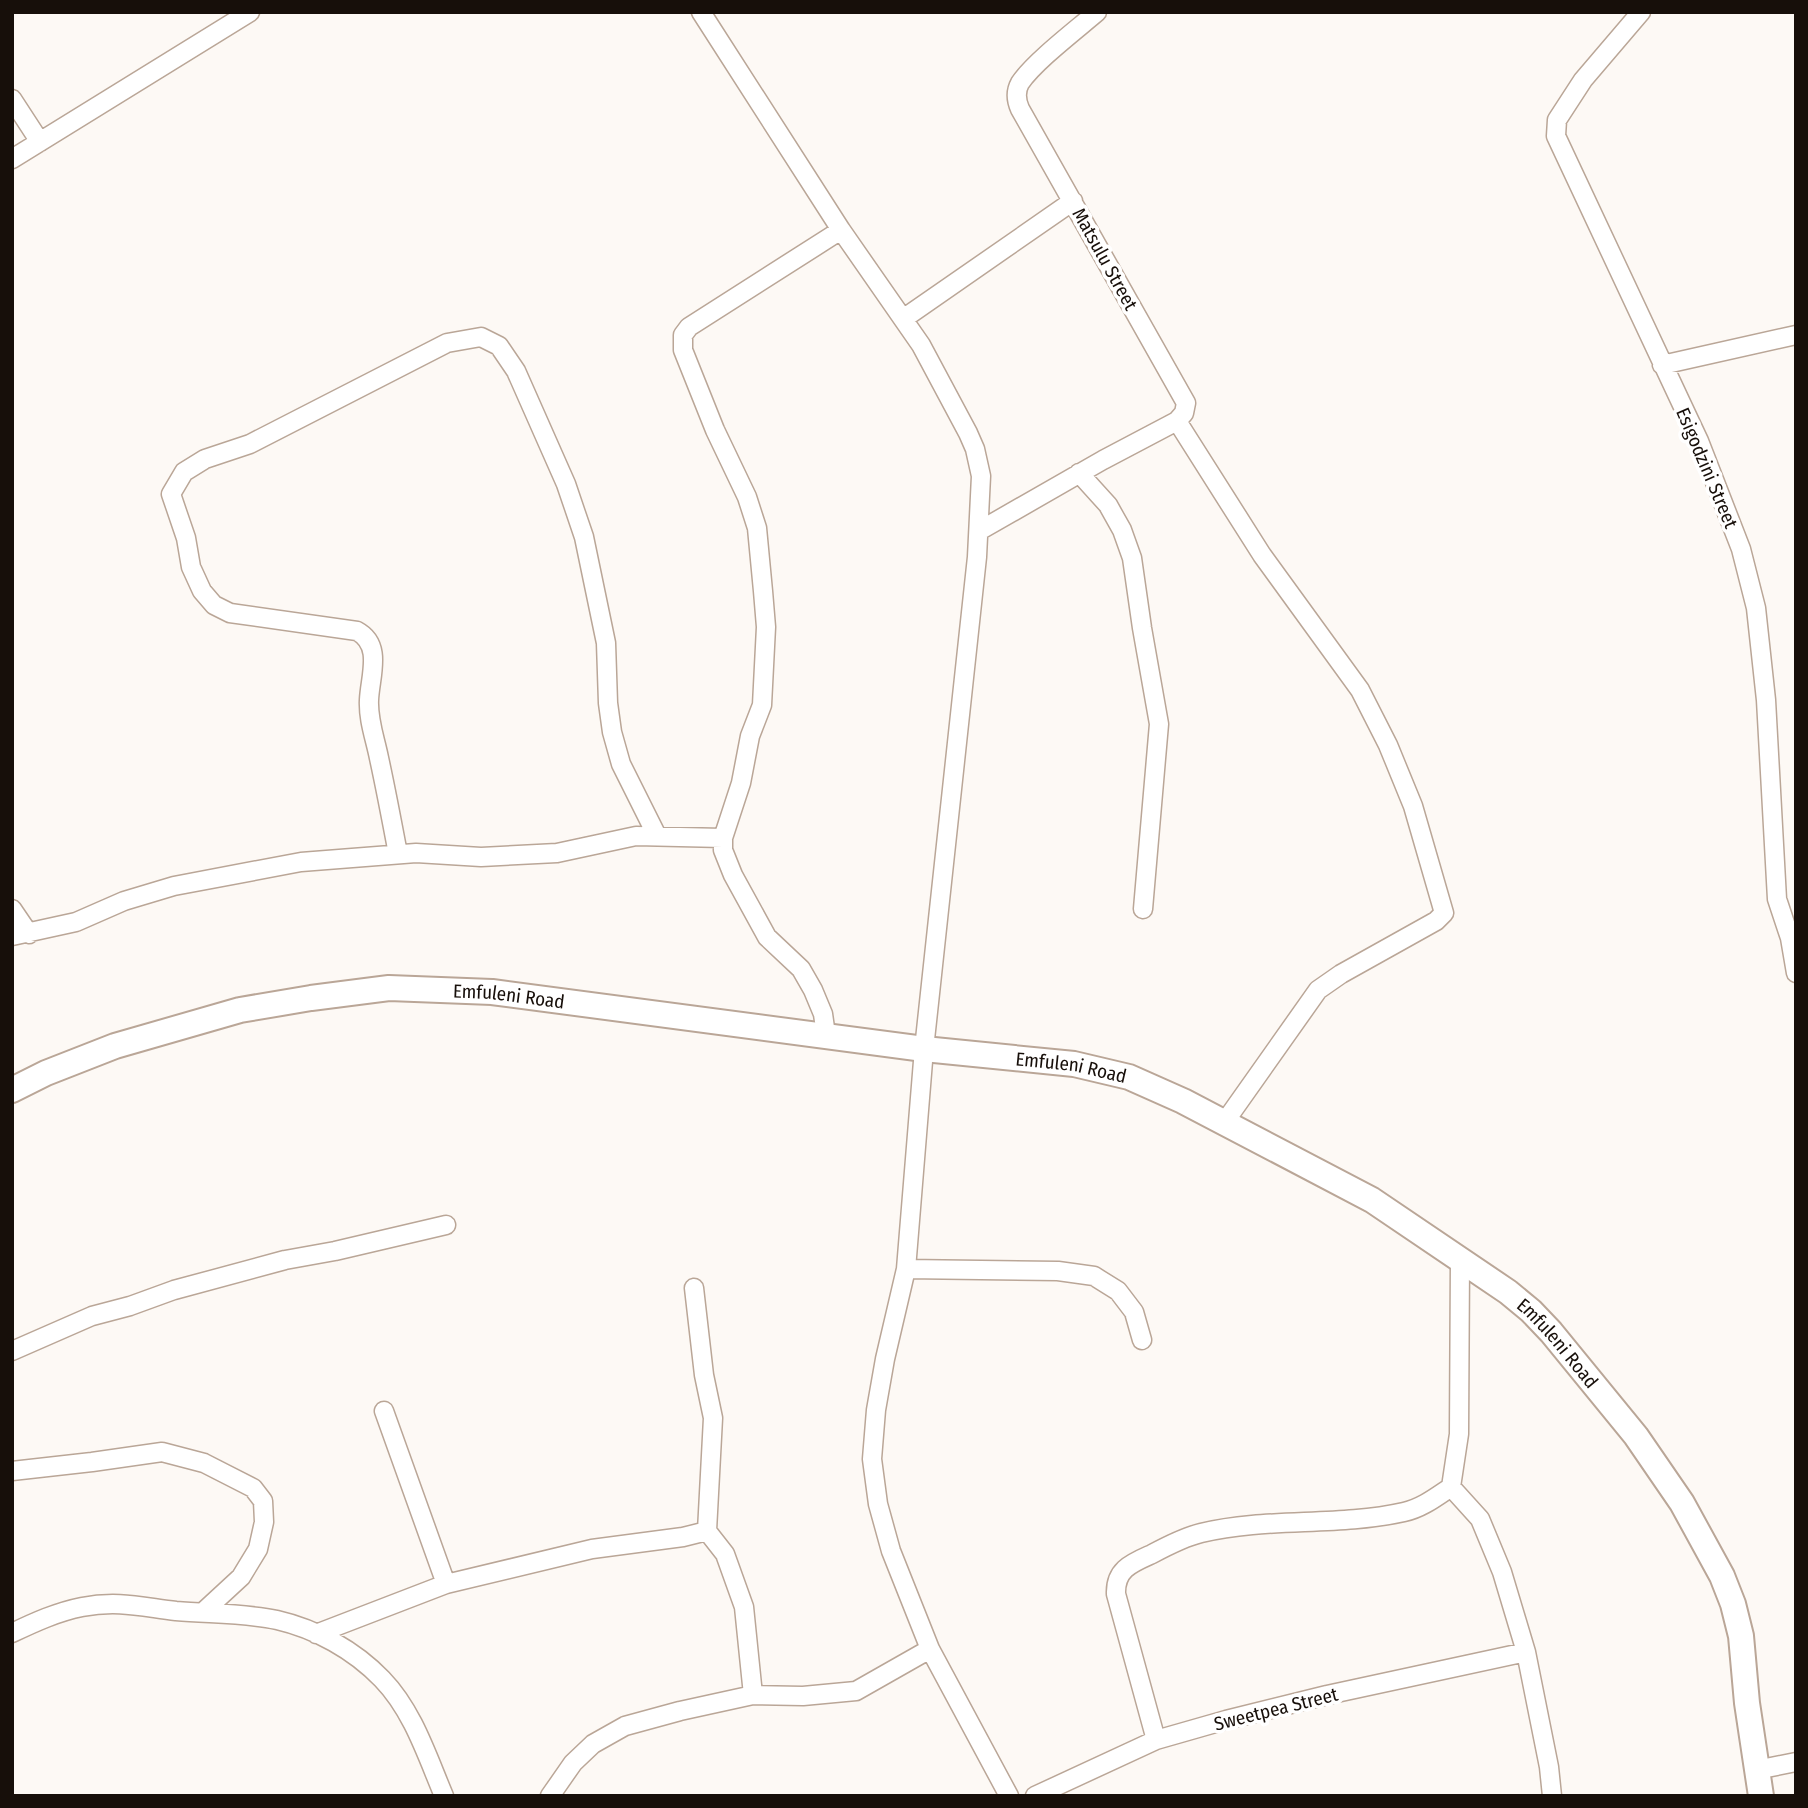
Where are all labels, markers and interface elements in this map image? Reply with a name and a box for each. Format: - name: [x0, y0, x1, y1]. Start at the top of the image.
- street label: Matsulu Street: [1067, 204, 1143, 315]
- street label: Esigodzini Street: [1671, 404, 1743, 532]
- street label: Emfuleni Road: [453, 979, 566, 1013]
- street label: Emfuleni Road: [1015, 1047, 1129, 1088]
- street label: Emfuleni Road: [1513, 1293, 1603, 1392]
- street label: Sweetpea Street: [1212, 1682, 1341, 1735]

